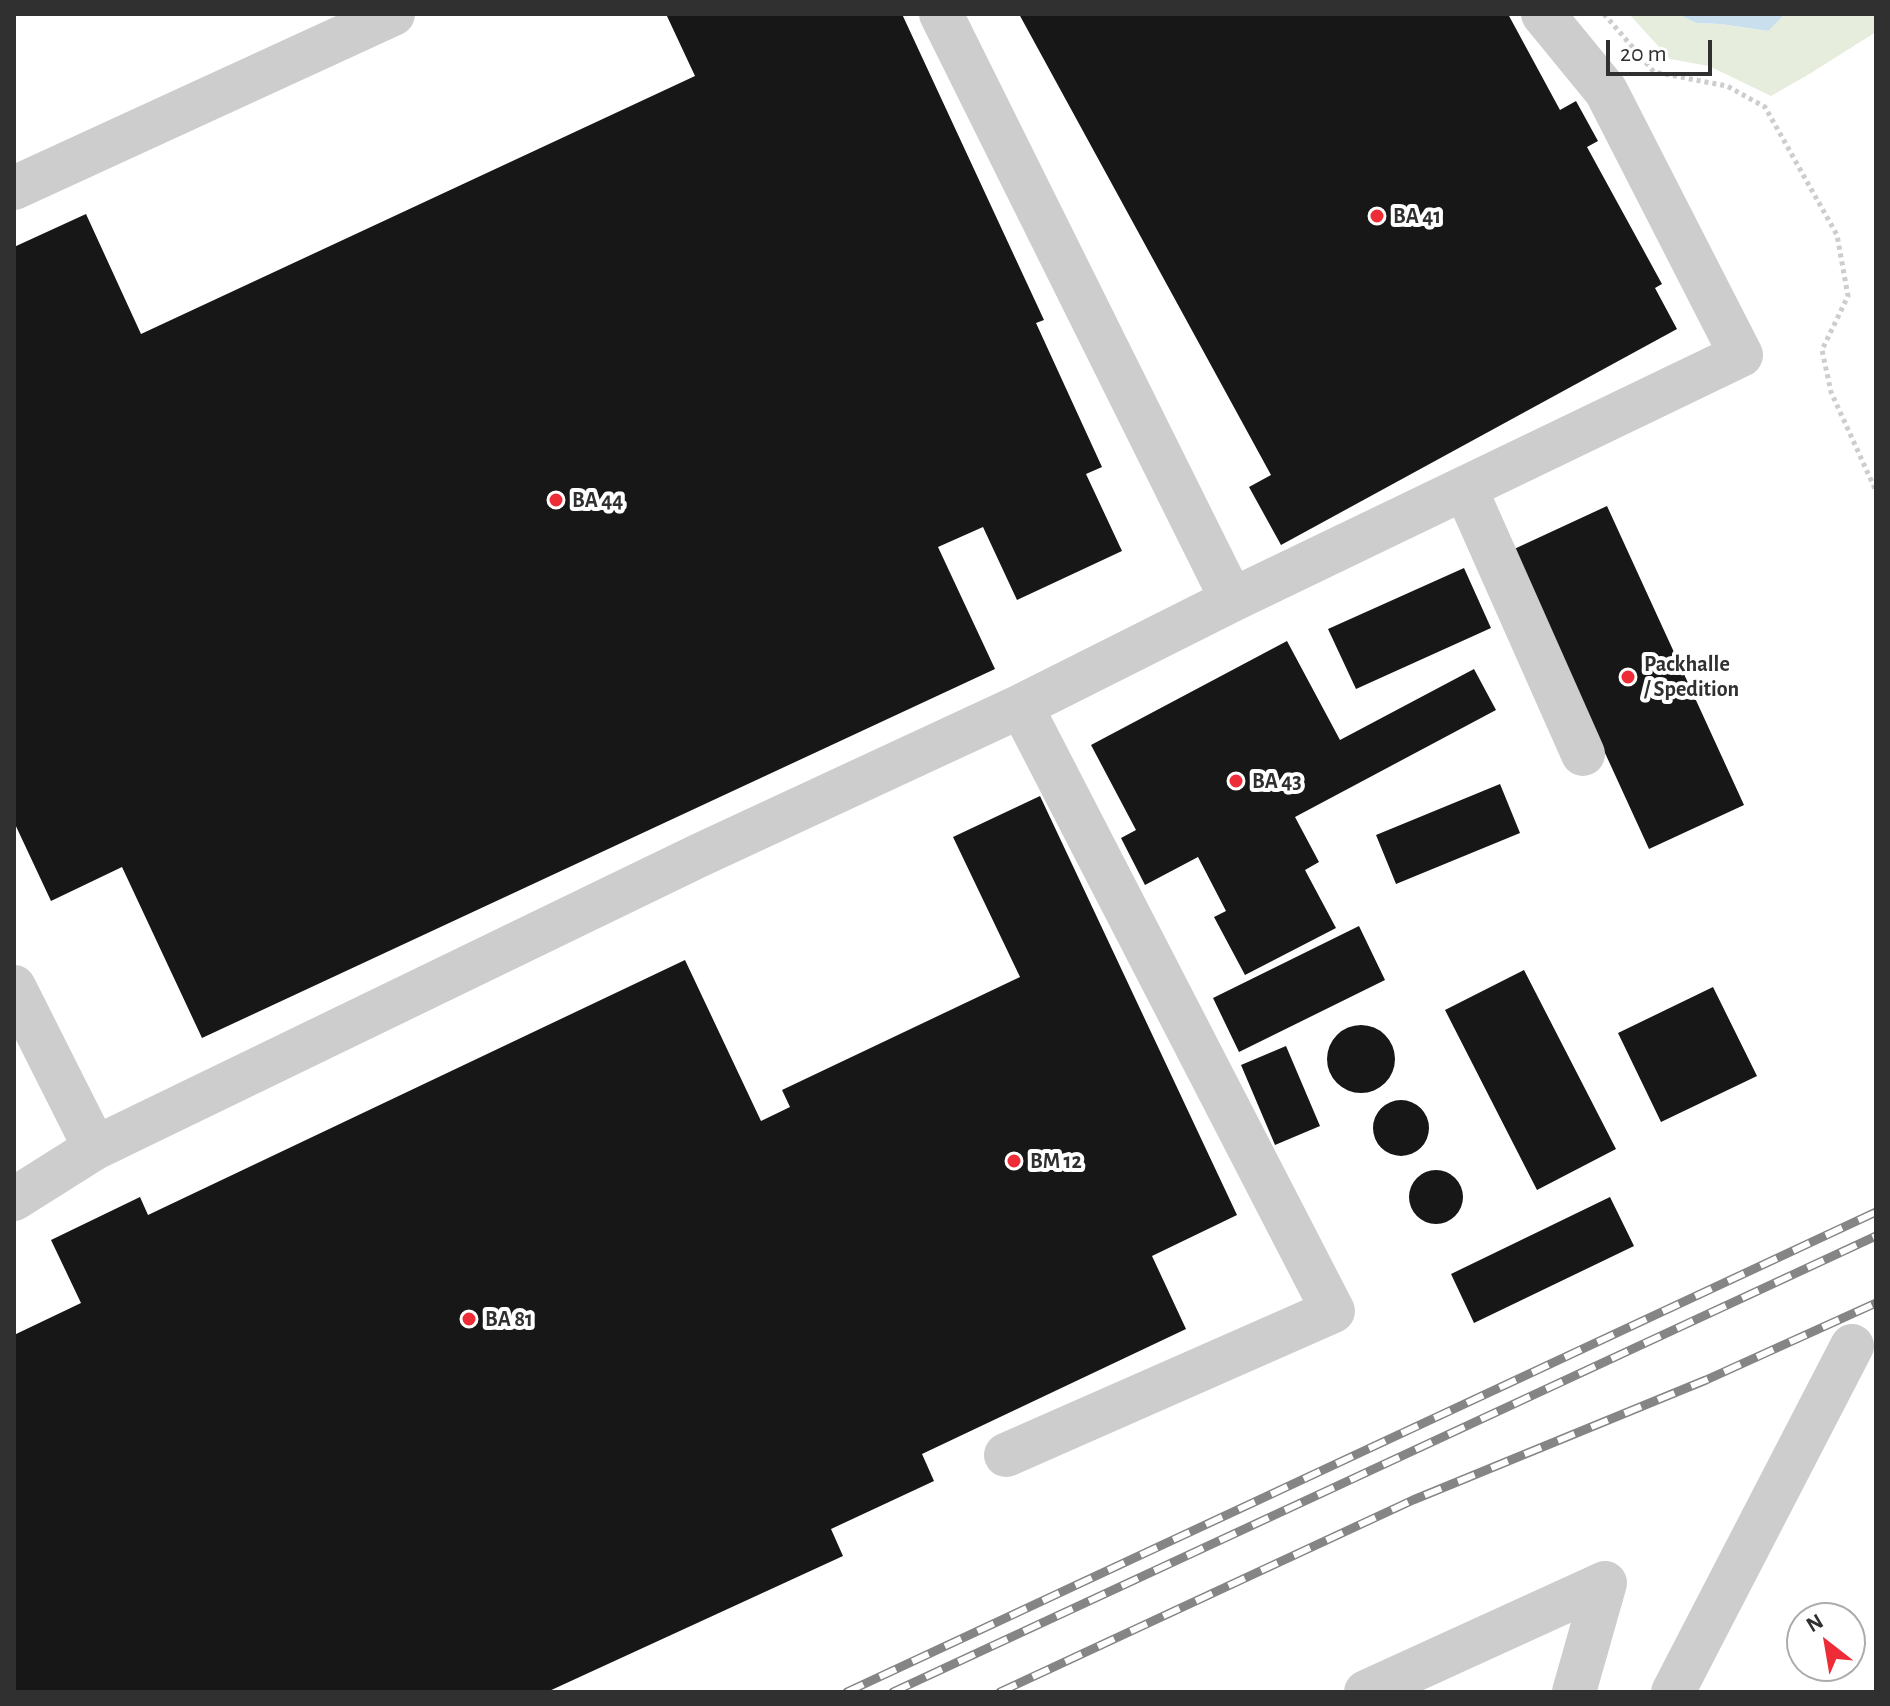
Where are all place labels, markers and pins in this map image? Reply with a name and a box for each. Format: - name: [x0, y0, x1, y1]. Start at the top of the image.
- place label: BA 41: [1393, 203, 1441, 229]
- marker: BA 41: [1368, 207, 1386, 225]
- place label: BA 44: [572, 487, 623, 513]
- marker: BA 44: [547, 491, 565, 509]
- place label: Packhalle / Spedition: [1644, 651, 1739, 702]
- marker: Packhalle / Spedition: [1619, 668, 1637, 686]
- place label: BA 43: [1252, 768, 1302, 794]
- marker: BA 43: [1227, 772, 1245, 790]
- place label: BM 12: [1030, 1148, 1082, 1174]
- marker: BM 12: [1005, 1152, 1023, 1170]
- place label: BA 81: [485, 1306, 533, 1332]
- marker: BA 81: [460, 1310, 478, 1328]

